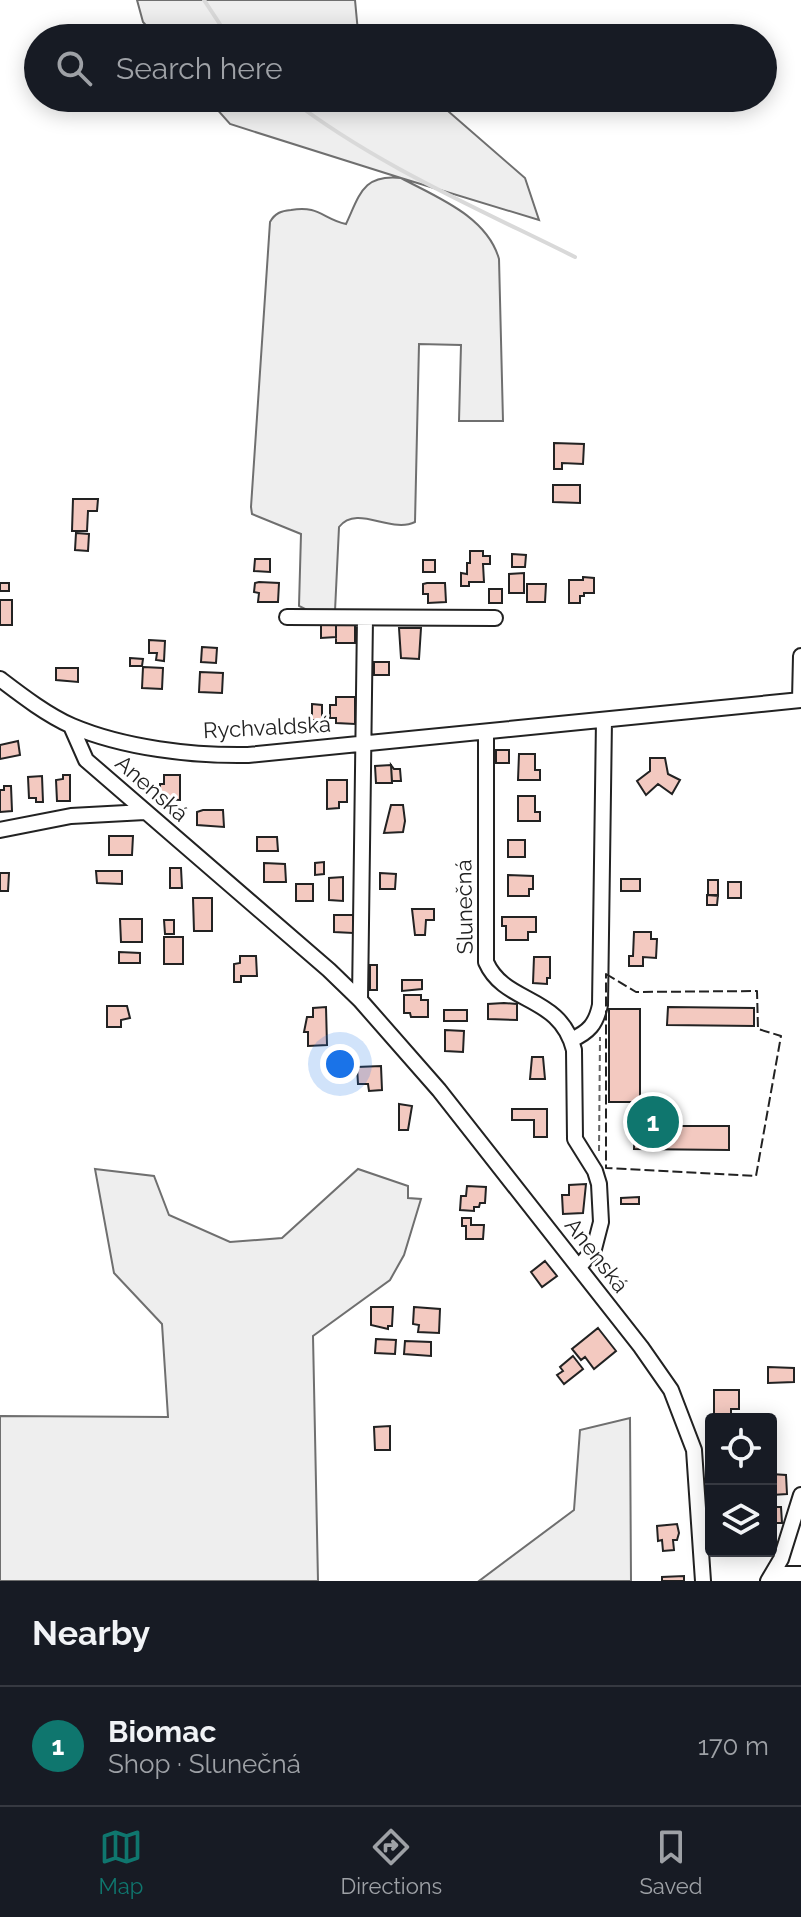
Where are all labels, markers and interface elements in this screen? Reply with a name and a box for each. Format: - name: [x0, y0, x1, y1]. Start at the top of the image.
- search box: [24, 24, 777, 112]
- icon: search: [52, 46, 96, 90]
- text: Search here: [116, 51, 283, 86]
- street label: Rychvaldská: [202, 711, 332, 743]
- street label: Anenská: [110, 749, 194, 827]
- street label: Slunečná: [450, 859, 478, 955]
- your location: [320, 1044, 360, 1084]
- pin: 1: [627, 1092, 679, 1152]
- street label: Anenská: [560, 1212, 634, 1298]
- map controls: [705, 1413, 777, 1557]
- button: locate: [705, 1413, 777, 1485]
- button: layers: [705, 1485, 777, 1557]
- text: Nearby: [32, 1613, 150, 1653]
- text: Biomac: [108, 1714, 216, 1749]
- text: 1: [52, 1731, 64, 1761]
- text: 170 m: [698, 1731, 769, 1761]
- text: Shop · Slunečná: [108, 1749, 301, 1779]
- tab: Map: [99, 1825, 143, 1899]
- tab: Directions: [341, 1825, 442, 1899]
- tab: Saved: [639, 1825, 702, 1899]

